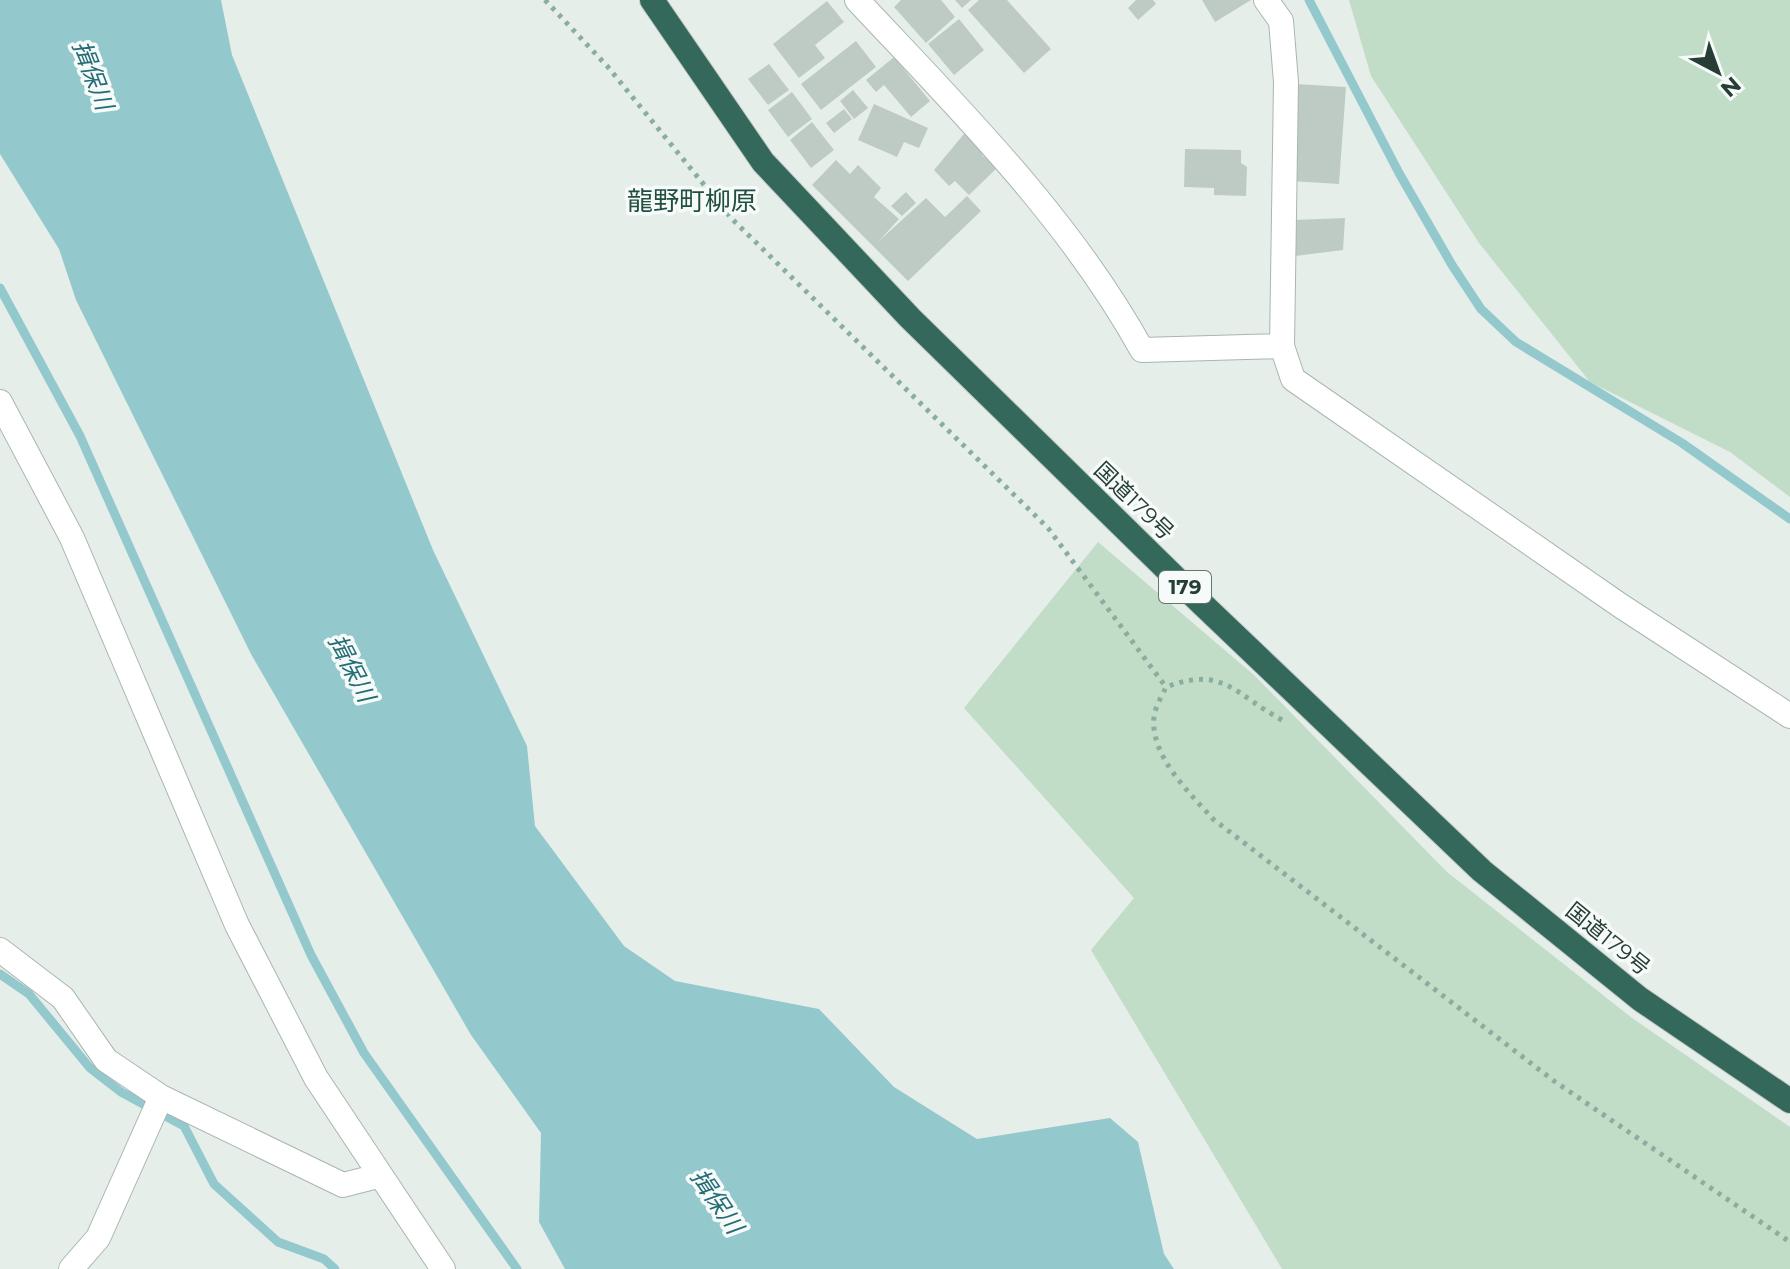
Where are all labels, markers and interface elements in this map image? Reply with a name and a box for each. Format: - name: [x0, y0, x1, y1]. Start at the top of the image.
- north arrow: [1678, 32, 1758, 112]
- water label: 揖保川: [67, 36, 121, 117]
- text: N: [1715, 71, 1746, 103]
- district label: 龍野町柳原: [627, 185, 757, 217]
- street label: 国道179号: [1089, 456, 1179, 546]
- road number: 179: [1159, 571, 1211, 603]
- water label: 揖保川: [323, 629, 383, 709]
- street label: 国道179号: [1561, 897, 1655, 981]
- water label: 揖保川: [685, 1163, 751, 1241]

